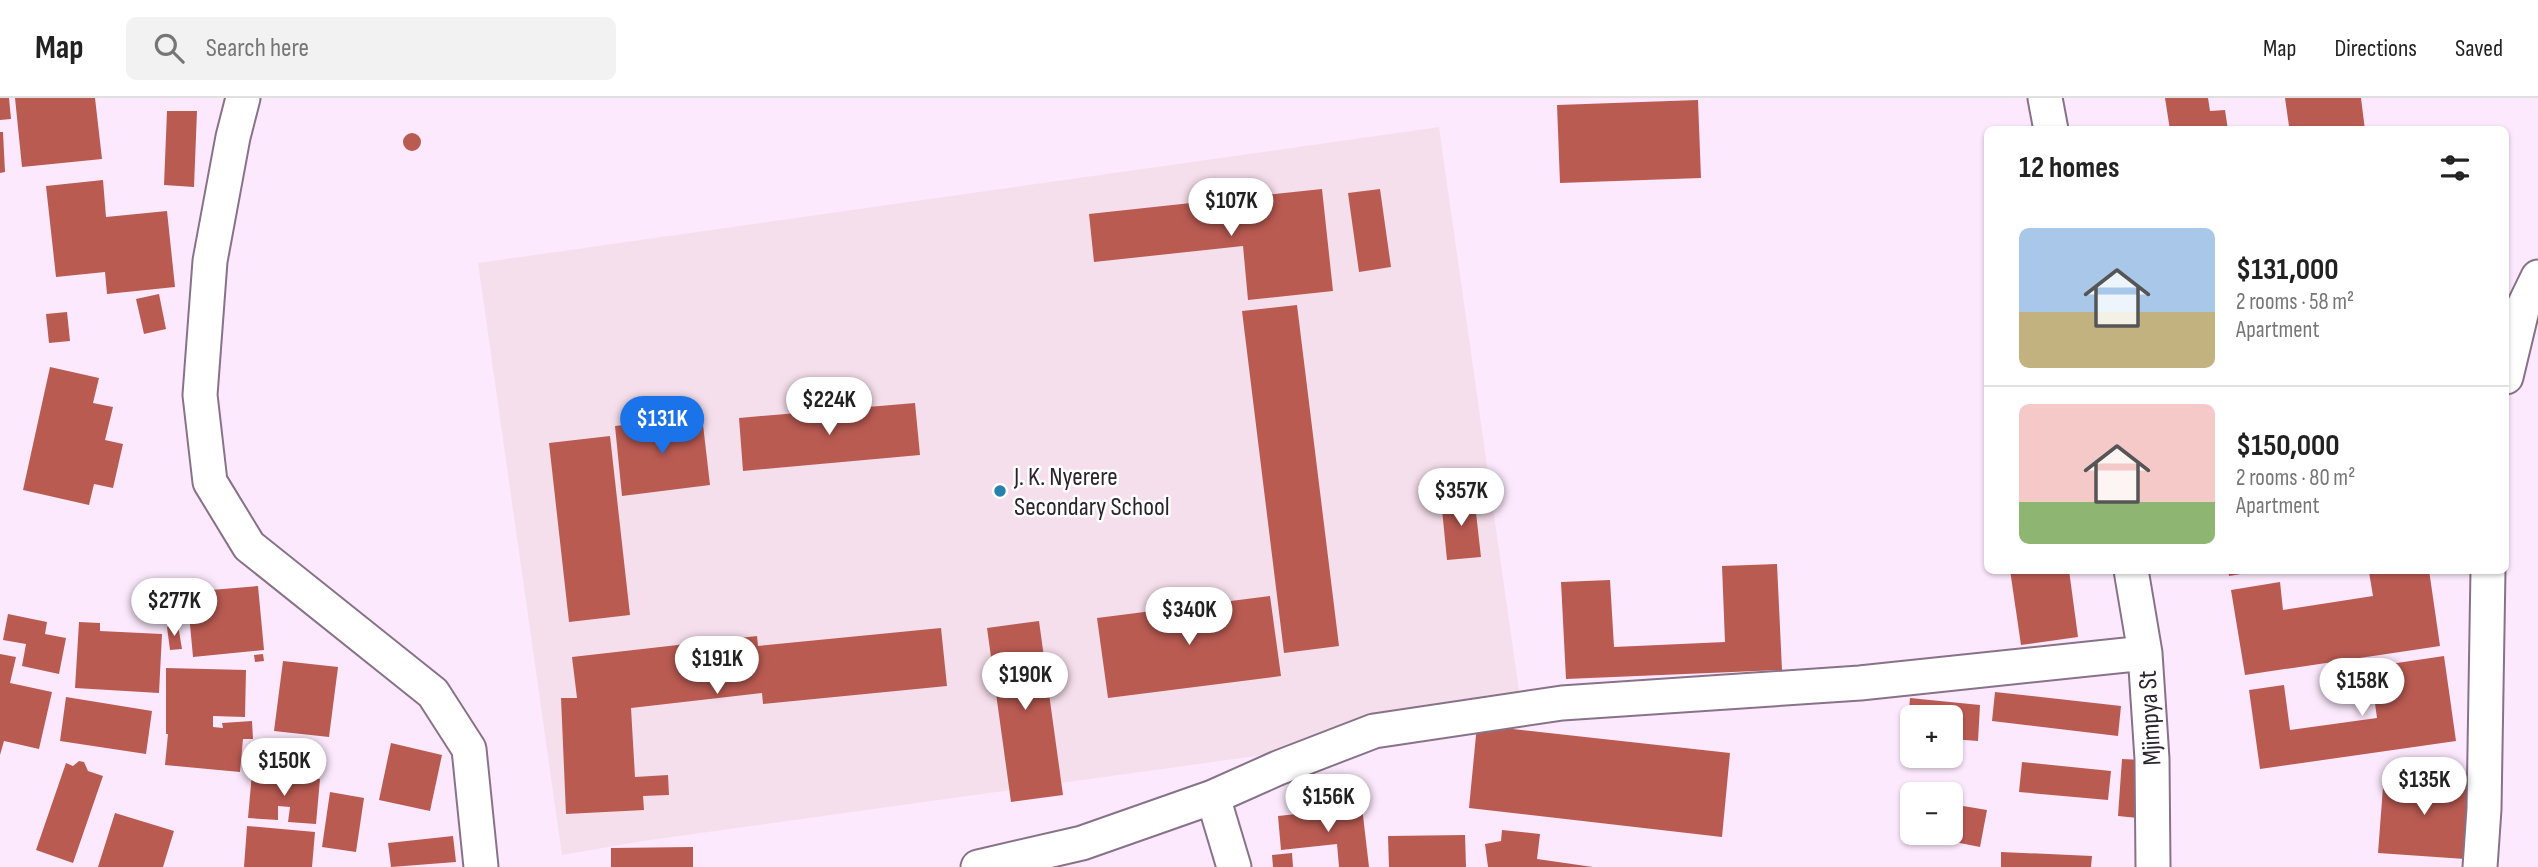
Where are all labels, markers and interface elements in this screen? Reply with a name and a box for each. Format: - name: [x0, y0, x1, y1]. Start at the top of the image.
- search box: [126, 17, 616, 80]
- text: Map: [35, 28, 84, 68]
- icon: search: [150, 29, 188, 67]
- text: Search here: [206, 33, 309, 64]
- text: Map: [2263, 34, 2296, 63]
- text: Directions: [2334, 34, 2417, 63]
- text: Saved: [2455, 34, 2503, 63]
- icon: filters: [2436, 149, 2474, 187]
- text: 12 homes: [2019, 150, 2120, 186]
- pin: $107K: [1182, 178, 1280, 238]
- text: $107K: [1204, 187, 1258, 215]
- text: $131,000: [2236, 252, 2339, 288]
- icon: home: [2075, 256, 2159, 340]
- text: 2 rooms · 58 m²: [2236, 288, 2354, 316]
- text: Apartment: [2236, 316, 2320, 344]
- pin: $224K: [780, 378, 878, 437]
- text: $224K: [802, 386, 856, 414]
- pin: $131K: [613, 396, 711, 456]
- text: $131K: [636, 405, 688, 433]
- text: $150,000: [2236, 428, 2340, 464]
- icon: home: [2075, 432, 2159, 516]
- place label: J. K. Nyerere Secondary School: [1013, 462, 1170, 523]
- text: 2 rooms · 80 m²: [2236, 464, 2355, 492]
- pin: $357K: [1412, 468, 1510, 528]
- text: $357K: [1434, 477, 1488, 505]
- marker: J. K. Nyerere Secondary School: [992, 483, 1008, 499]
- text: Apartment: [2236, 492, 2320, 520]
- pin: $277K: [125, 578, 223, 638]
- text: $277K: [147, 587, 201, 615]
- pin: $340K: [1140, 588, 1238, 647]
- text: $340K: [1161, 596, 1217, 624]
- pin: $191K: [668, 636, 766, 696]
- text: $191K: [691, 645, 743, 673]
- pin: $190K: [976, 652, 1074, 712]
- pin: $158K: [2313, 658, 2411, 718]
- text: $190K: [998, 661, 1052, 689]
- text: $158K: [2335, 667, 2389, 695]
- street label: Mjimpya St: [2133, 670, 2168, 766]
- map controls: [1900, 705, 1963, 845]
- button: +: [1900, 705, 1963, 768]
- pin: $150K: [235, 738, 333, 798]
- text: $150K: [257, 747, 311, 775]
- pin: $135K: [2375, 758, 2473, 817]
- text: $135K: [2398, 766, 2450, 794]
- pin: $156K: [1279, 774, 1377, 834]
- button: −: [1900, 782, 1963, 845]
- text: $156K: [1301, 783, 1355, 811]

